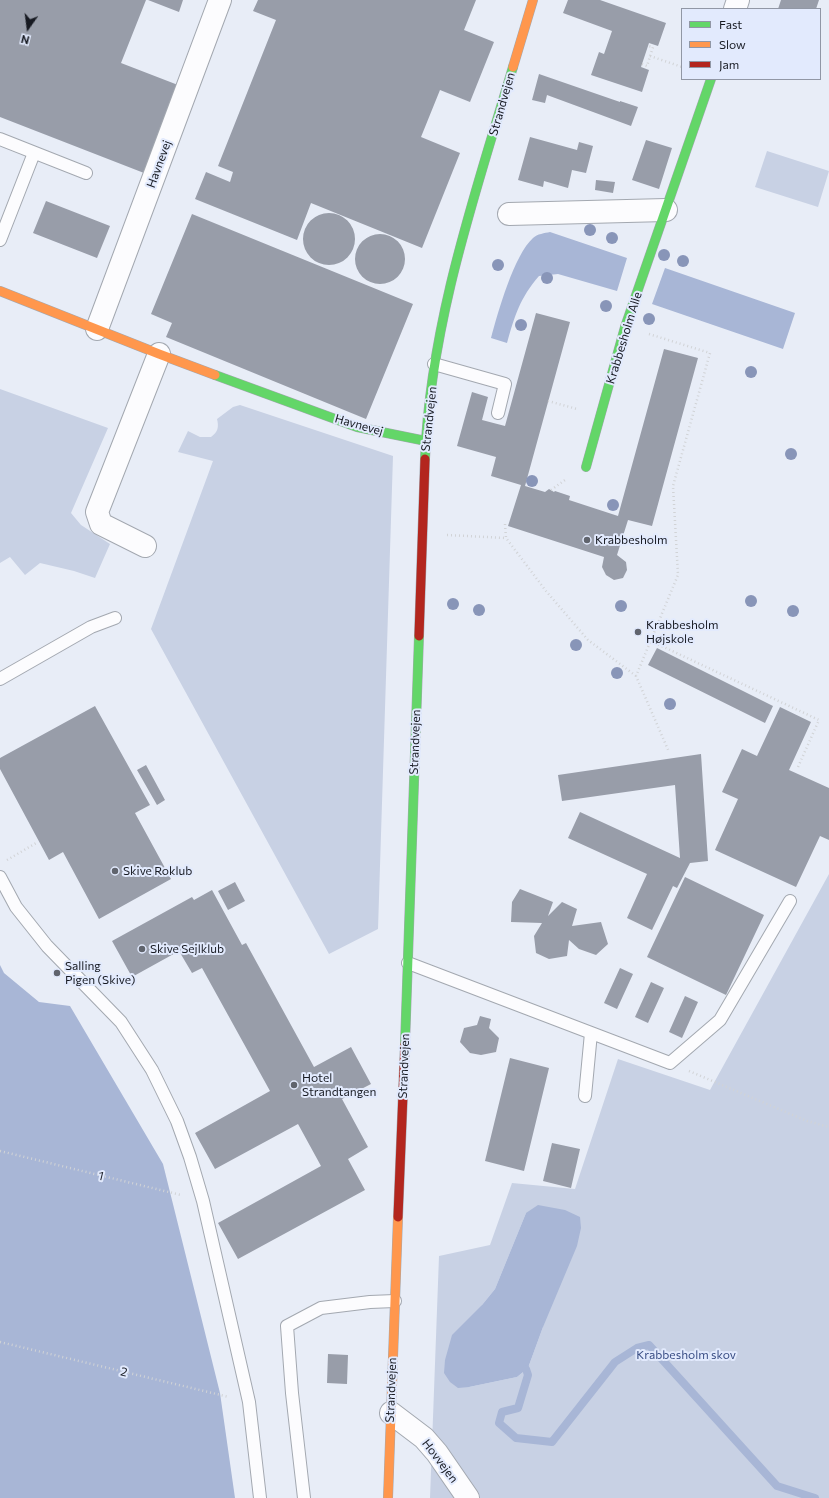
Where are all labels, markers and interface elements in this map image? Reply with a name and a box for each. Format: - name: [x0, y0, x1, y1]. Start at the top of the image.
- north arrow: [8, 8, 48, 48]
- legend: [681, 8, 821, 80]
- text: Fast: [719, 17, 742, 31]
- text: N: [19, 33, 31, 47]
- text: Slow: [719, 37, 746, 51]
- text: Jam: [719, 57, 739, 71]
- street label: Strandvejen: [486, 71, 518, 137]
- street label: Havnevej: [144, 138, 174, 190]
- street label: Krabbesholm Alle: [603, 290, 645, 386]
- street label: Strandvejen: [418, 386, 440, 452]
- street label: Havnevej: [333, 411, 385, 439]
- place label: Krabbesholm: [595, 533, 668, 547]
- marker: Krabbesholm: [582, 535, 592, 545]
- place label: Krabbesholm Højskole: [646, 618, 719, 646]
- marker: Krabbesholm Højskole: [633, 627, 643, 637]
- street label: Strandvejen: [407, 709, 423, 775]
- place label: Skive Roklub: [123, 864, 192, 878]
- marker: Skive Roklub: [110, 866, 120, 876]
- place label: Skive Sejlklub: [150, 942, 224, 956]
- marker: Skive Sejlklub: [137, 944, 147, 954]
- place label: Salling Pigen (Skive): [65, 959, 135, 987]
- marker: Salling Pigen (Skive): [52, 968, 62, 978]
- street label: Strandvejen: [396, 1033, 412, 1099]
- place label: Hotel Strandtangen: [302, 1071, 376, 1099]
- marker: Hotel Strandtangen: [289, 1080, 299, 1090]
- street label: 1: [97, 1168, 105, 1184]
- park label: Krabbesholm skov: [636, 1348, 736, 1362]
- street label: Strandvejen: [383, 1357, 399, 1423]
- street label: 2: [119, 1364, 129, 1380]
- street label: Hovvejen: [419, 1436, 461, 1486]

